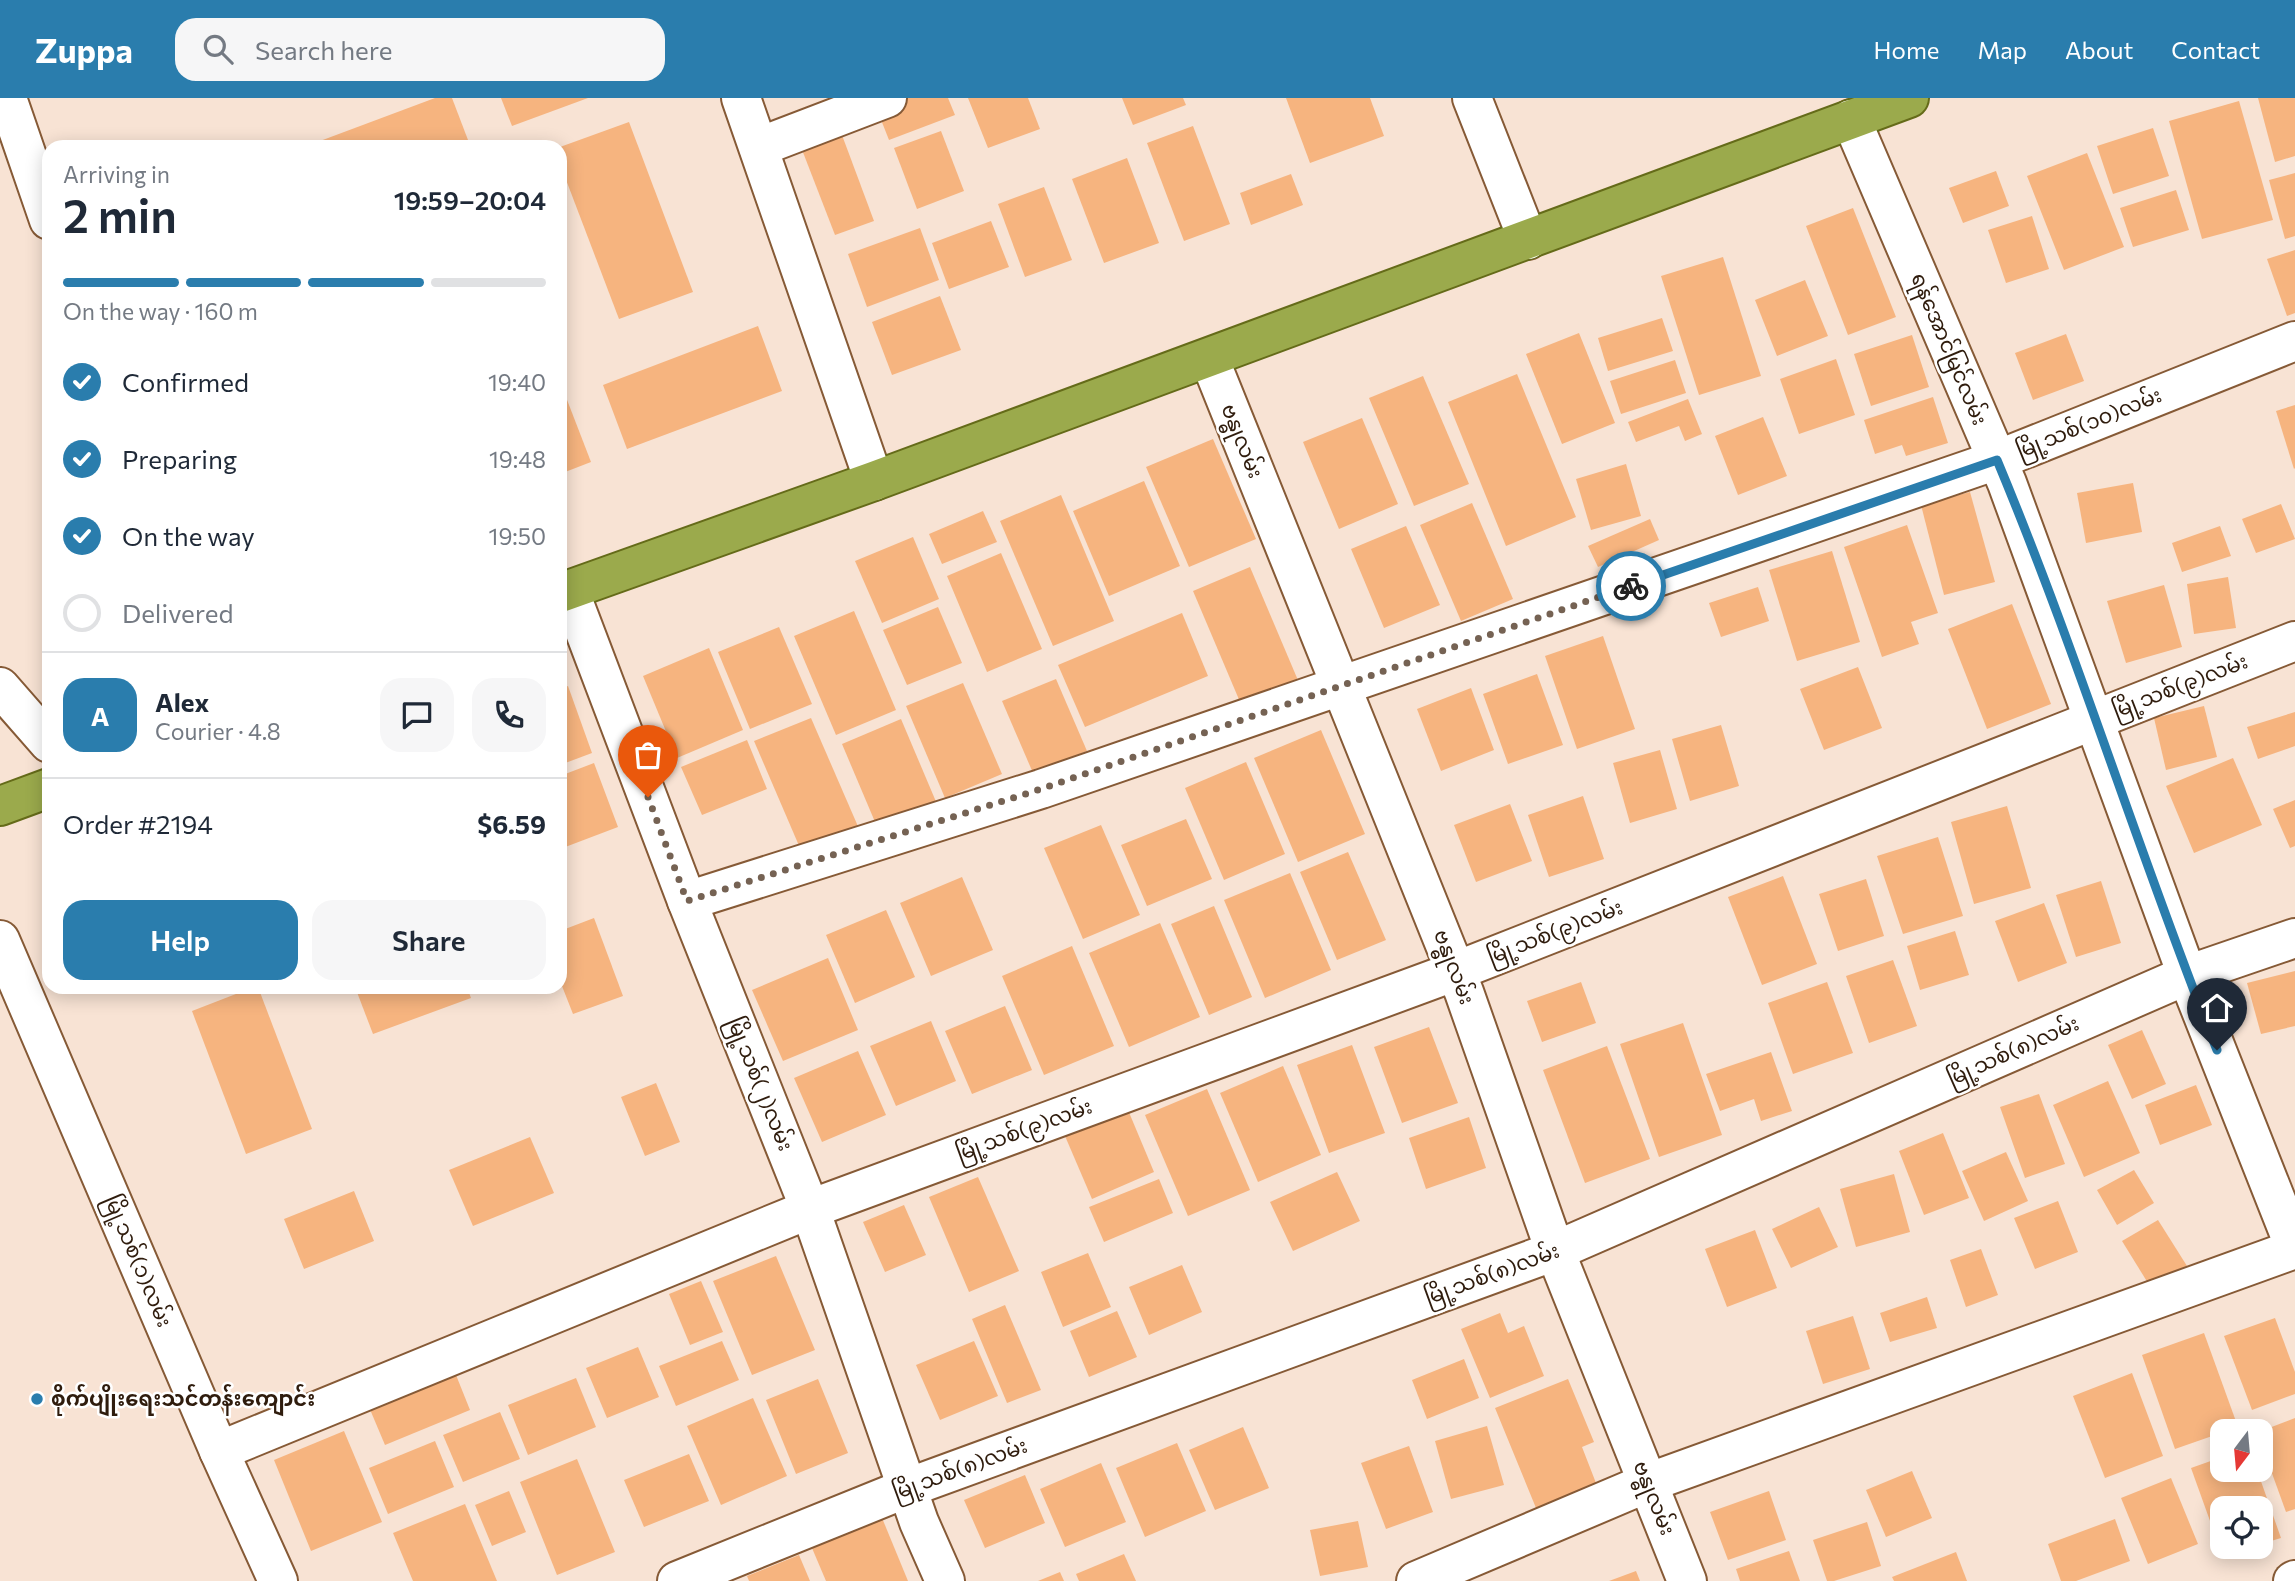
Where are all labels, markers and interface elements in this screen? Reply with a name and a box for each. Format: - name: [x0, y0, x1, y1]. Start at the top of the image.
- search box: [175, 18, 665, 81]
- text: Zuppa: [35, 29, 133, 70]
- icon: search: [199, 30, 237, 68]
- text: Search here: [255, 34, 392, 65]
- text: Home: [1874, 35, 1940, 64]
- text: Map: [1978, 35, 2027, 64]
- text: About: [2065, 35, 2133, 64]
- text: Contact: [2171, 35, 2260, 64]
- text: Arriving in: [63, 160, 170, 188]
- text: 19:59–20:04: [394, 184, 546, 215]
- text: 2 min: [63, 186, 177, 242]
- street label: ရန်အောင်မြင်လမ်း: [1902, 268, 1996, 431]
- text: On the way · 160 m: [63, 297, 258, 325]
- icon: check: [63, 363, 101, 401]
- text: Confirmed: [122, 366, 249, 397]
- text: 19:40: [488, 368, 546, 396]
- street label: မြို့သစ်(၁၀)လမ်း: [2011, 379, 2167, 468]
- street label: ဗန္ဓုလမ်း: [1211, 399, 1271, 484]
- icon: check: [63, 440, 101, 478]
- text: Preparing: [122, 443, 237, 474]
- text: 19:48: [489, 445, 546, 473]
- icon: check: [63, 517, 101, 555]
- text: On the way: [122, 520, 255, 551]
- text: 19:50: [489, 522, 546, 550]
- courier: [1596, 551, 1666, 621]
- icon: bike: [1612, 567, 1650, 605]
- text: Delivered: [122, 597, 233, 628]
- street label: မြို့သစ်(၉)လမ်း: [2107, 645, 2253, 728]
- button: chat: [380, 678, 454, 752]
- button: phone: [472, 678, 546, 752]
- text: Alex: [155, 686, 209, 717]
- text: A: [91, 700, 109, 731]
- text: Courier · 4.8: [155, 717, 281, 745]
- pin: [618, 725, 678, 797]
- icon: bag: [629, 736, 667, 774]
- text: Order #2194: [63, 808, 213, 839]
- text: $6.59: [477, 808, 546, 839]
- street label: မြို့သစ်(၉)လမ်း: [1482, 891, 1628, 974]
- button: Help: [63, 900, 298, 980]
- button: Share: [312, 900, 546, 980]
- street label: ဗန္ဓုလမ်း: [1424, 925, 1483, 1010]
- pin: [2187, 978, 2247, 1050]
- icon: home: [2198, 989, 2236, 1027]
- street label: မြို့သစ်(၈)လမ်း: [1942, 1008, 2085, 1095]
- street label: မြို့သစ်(၂)လမ်း: [718, 1012, 801, 1156]
- street label: မြို့သစ်(၉)လမ်း: [951, 1090, 1097, 1170]
- street label: မြို့သစ်(၁)လမ်း: [95, 1190, 180, 1333]
- street label: မြို့သစ်(၈)လမ်း: [1420, 1235, 1564, 1314]
- place label: စိုက်ပျိုးရေးသင်တန်းကျောင်း: [51, 1383, 315, 1417]
- marker: စိုက်ပျိုးရေးသင်တန်းကျောင်း: [29, 1391, 45, 1407]
- north arrow: [2210, 1419, 2273, 1482]
- map controls: [2210, 1419, 2273, 1559]
- street label: မြို့သစ်(၈)လမ်း: [888, 1430, 1032, 1509]
- street label: ဗန္ဓုလမ်း: [1623, 1456, 1683, 1541]
- button: locate: [2210, 1496, 2273, 1559]

